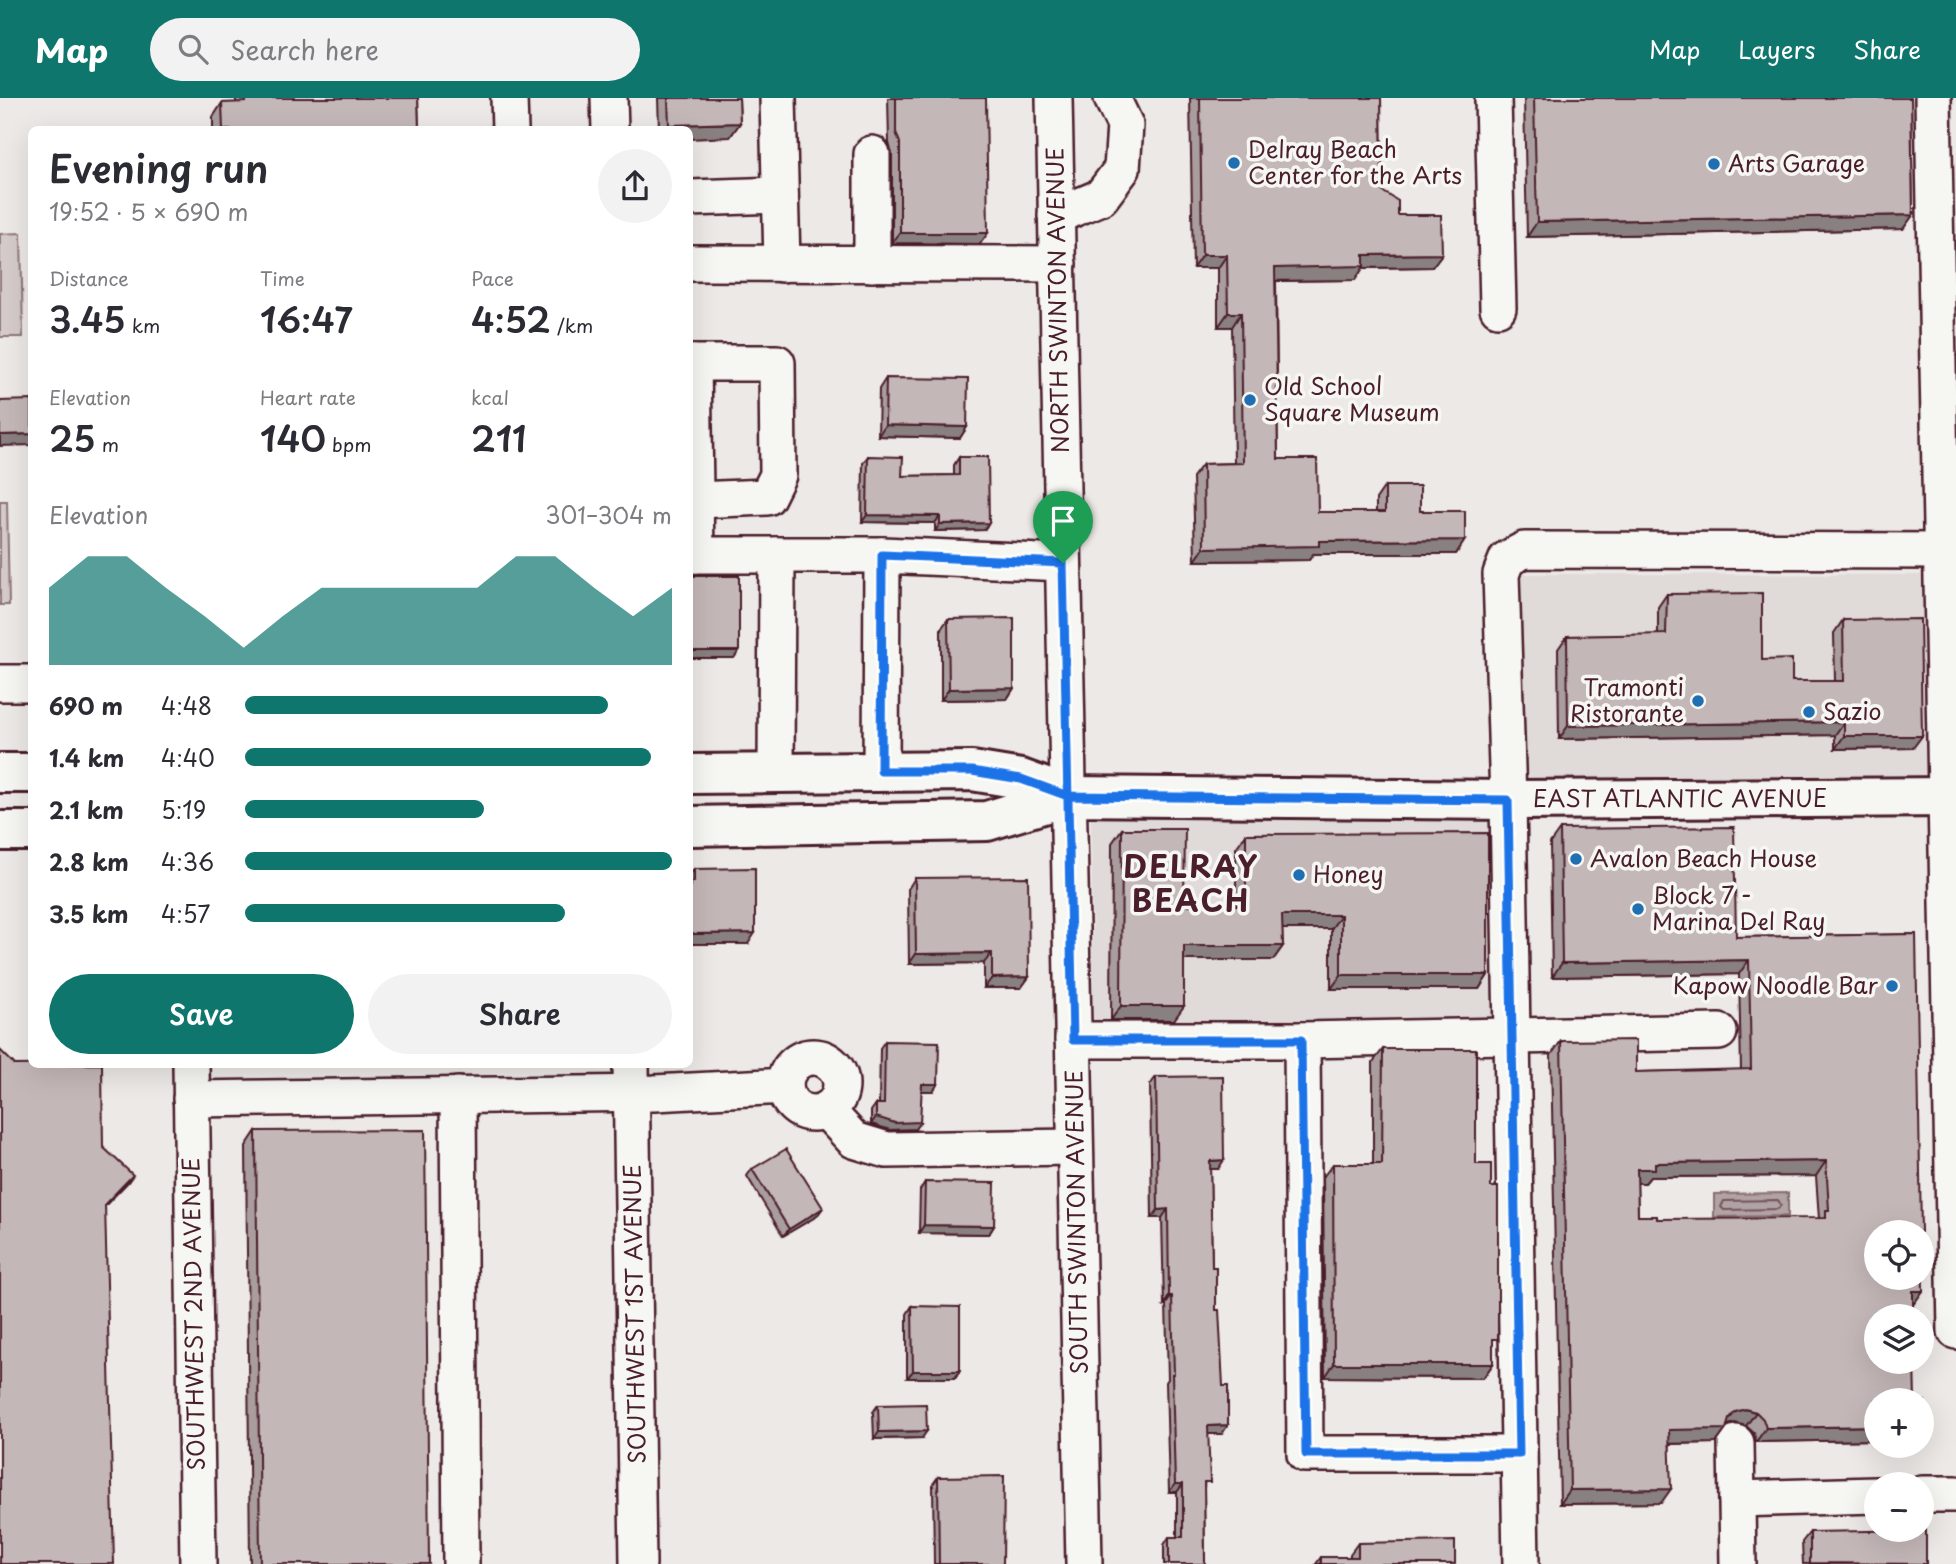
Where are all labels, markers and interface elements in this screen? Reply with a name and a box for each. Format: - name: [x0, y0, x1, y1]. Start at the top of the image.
- search box: [150, 18, 640, 81]
- text: Map: [35, 24, 108, 74]
- icon: search: [174, 30, 212, 68]
- text: Search here: [230, 30, 379, 69]
- text: Map: [1649, 31, 1700, 67]
- text: Layers: [1738, 31, 1815, 67]
- text: Share: [1853, 31, 1921, 67]
- place label: Delray Beach Center for the Arts: [1248, 131, 1462, 192]
- text: Evening run: [49, 139, 268, 196]
- place label: Arts Garage: [1728, 145, 1865, 180]
- street label: NORTH SWINTON AVENUE: [1036, 146, 1077, 454]
- button: share: [598, 149, 672, 223]
- marker: Delray Beach Center for the Arts: [1226, 155, 1242, 171]
- marker: Arts Garage: [1706, 156, 1722, 172]
- text: 19:52 · 5 × 690 m: [49, 194, 248, 229]
- text: Distance: [49, 264, 129, 292]
- text: Time: [260, 264, 305, 292]
- text: Pace: [471, 264, 514, 292]
- text: 3.45: [49, 292, 126, 345]
- text: 16:47: [260, 292, 353, 345]
- text: 4:52: [471, 292, 551, 345]
- text: km: [126, 311, 160, 339]
- text: /km: [551, 311, 593, 339]
- place label: Old School Square Museum: [1264, 368, 1440, 429]
- text: Elevation: [49, 383, 131, 411]
- text: Heart rate: [260, 383, 356, 411]
- text: kcal: [471, 383, 509, 411]
- marker: Old School Square Museum: [1242, 392, 1258, 408]
- text: 25: [49, 411, 96, 464]
- text: 140: [260, 411, 326, 464]
- text: 211: [471, 411, 527, 464]
- text: m: [96, 430, 119, 458]
- text: bpm: [326, 430, 372, 458]
- pin: [1033, 491, 1093, 563]
- text: Elevation: [49, 497, 148, 532]
- text: 301–304 m: [545, 497, 672, 532]
- icon: arrive: [1044, 502, 1082, 540]
- place label: Tramonti Ristorante: [1570, 669, 1684, 730]
- text: 690 m: [49, 688, 123, 723]
- text: 4:48: [161, 688, 212, 723]
- marker: Tramonti Ristorante: [1690, 693, 1706, 709]
- place label: Sazio: [1823, 693, 1882, 728]
- marker: Sazio: [1801, 704, 1817, 720]
- text: 1.4 km: [49, 740, 124, 775]
- text: 4:40: [161, 740, 215, 775]
- street label: EAST ATLANTIC AVENUE: [1533, 780, 1827, 815]
- text: 2.1 km: [49, 792, 124, 827]
- text: 5:19: [161, 792, 206, 827]
- place label: Avalon Beach House: [1590, 840, 1817, 875]
- district label: DELRAY BEACH: [1123, 843, 1259, 922]
- text: 2.8 km: [49, 844, 129, 879]
- text: 4:36: [161, 844, 214, 879]
- marker: Avalon Beach House: [1568, 851, 1584, 867]
- place label: Honey: [1313, 856, 1384, 891]
- marker: Honey: [1291, 867, 1307, 883]
- place label: Block 7 - Marina Del Ray: [1652, 877, 1826, 938]
- text: 3.5 km: [49, 896, 129, 931]
- text: 4:57: [161, 896, 210, 931]
- marker: Block 7 - Marina Del Ray: [1630, 901, 1646, 917]
- place label: Kapow Noodle Bar: [1673, 967, 1879, 1002]
- button: Save: [49, 974, 354, 1054]
- button: Share: [368, 974, 672, 1054]
- marker: Kapow Noodle Bar: [1884, 978, 1900, 994]
- street label: SOUTH SWINTON AVENUE: [1055, 1069, 1096, 1375]
- street label: SOUTHWEST 2ND AVENUE: [172, 1157, 213, 1471]
- street label: SOUTHWEST 1ST AVENUE: [613, 1164, 654, 1464]
- map controls: [1864, 1220, 1934, 1542]
- button: locate: [1864, 1220, 1934, 1290]
- button: layers: [1864, 1304, 1934, 1374]
- button: +: [1864, 1388, 1934, 1458]
- button: −: [1864, 1472, 1934, 1542]

